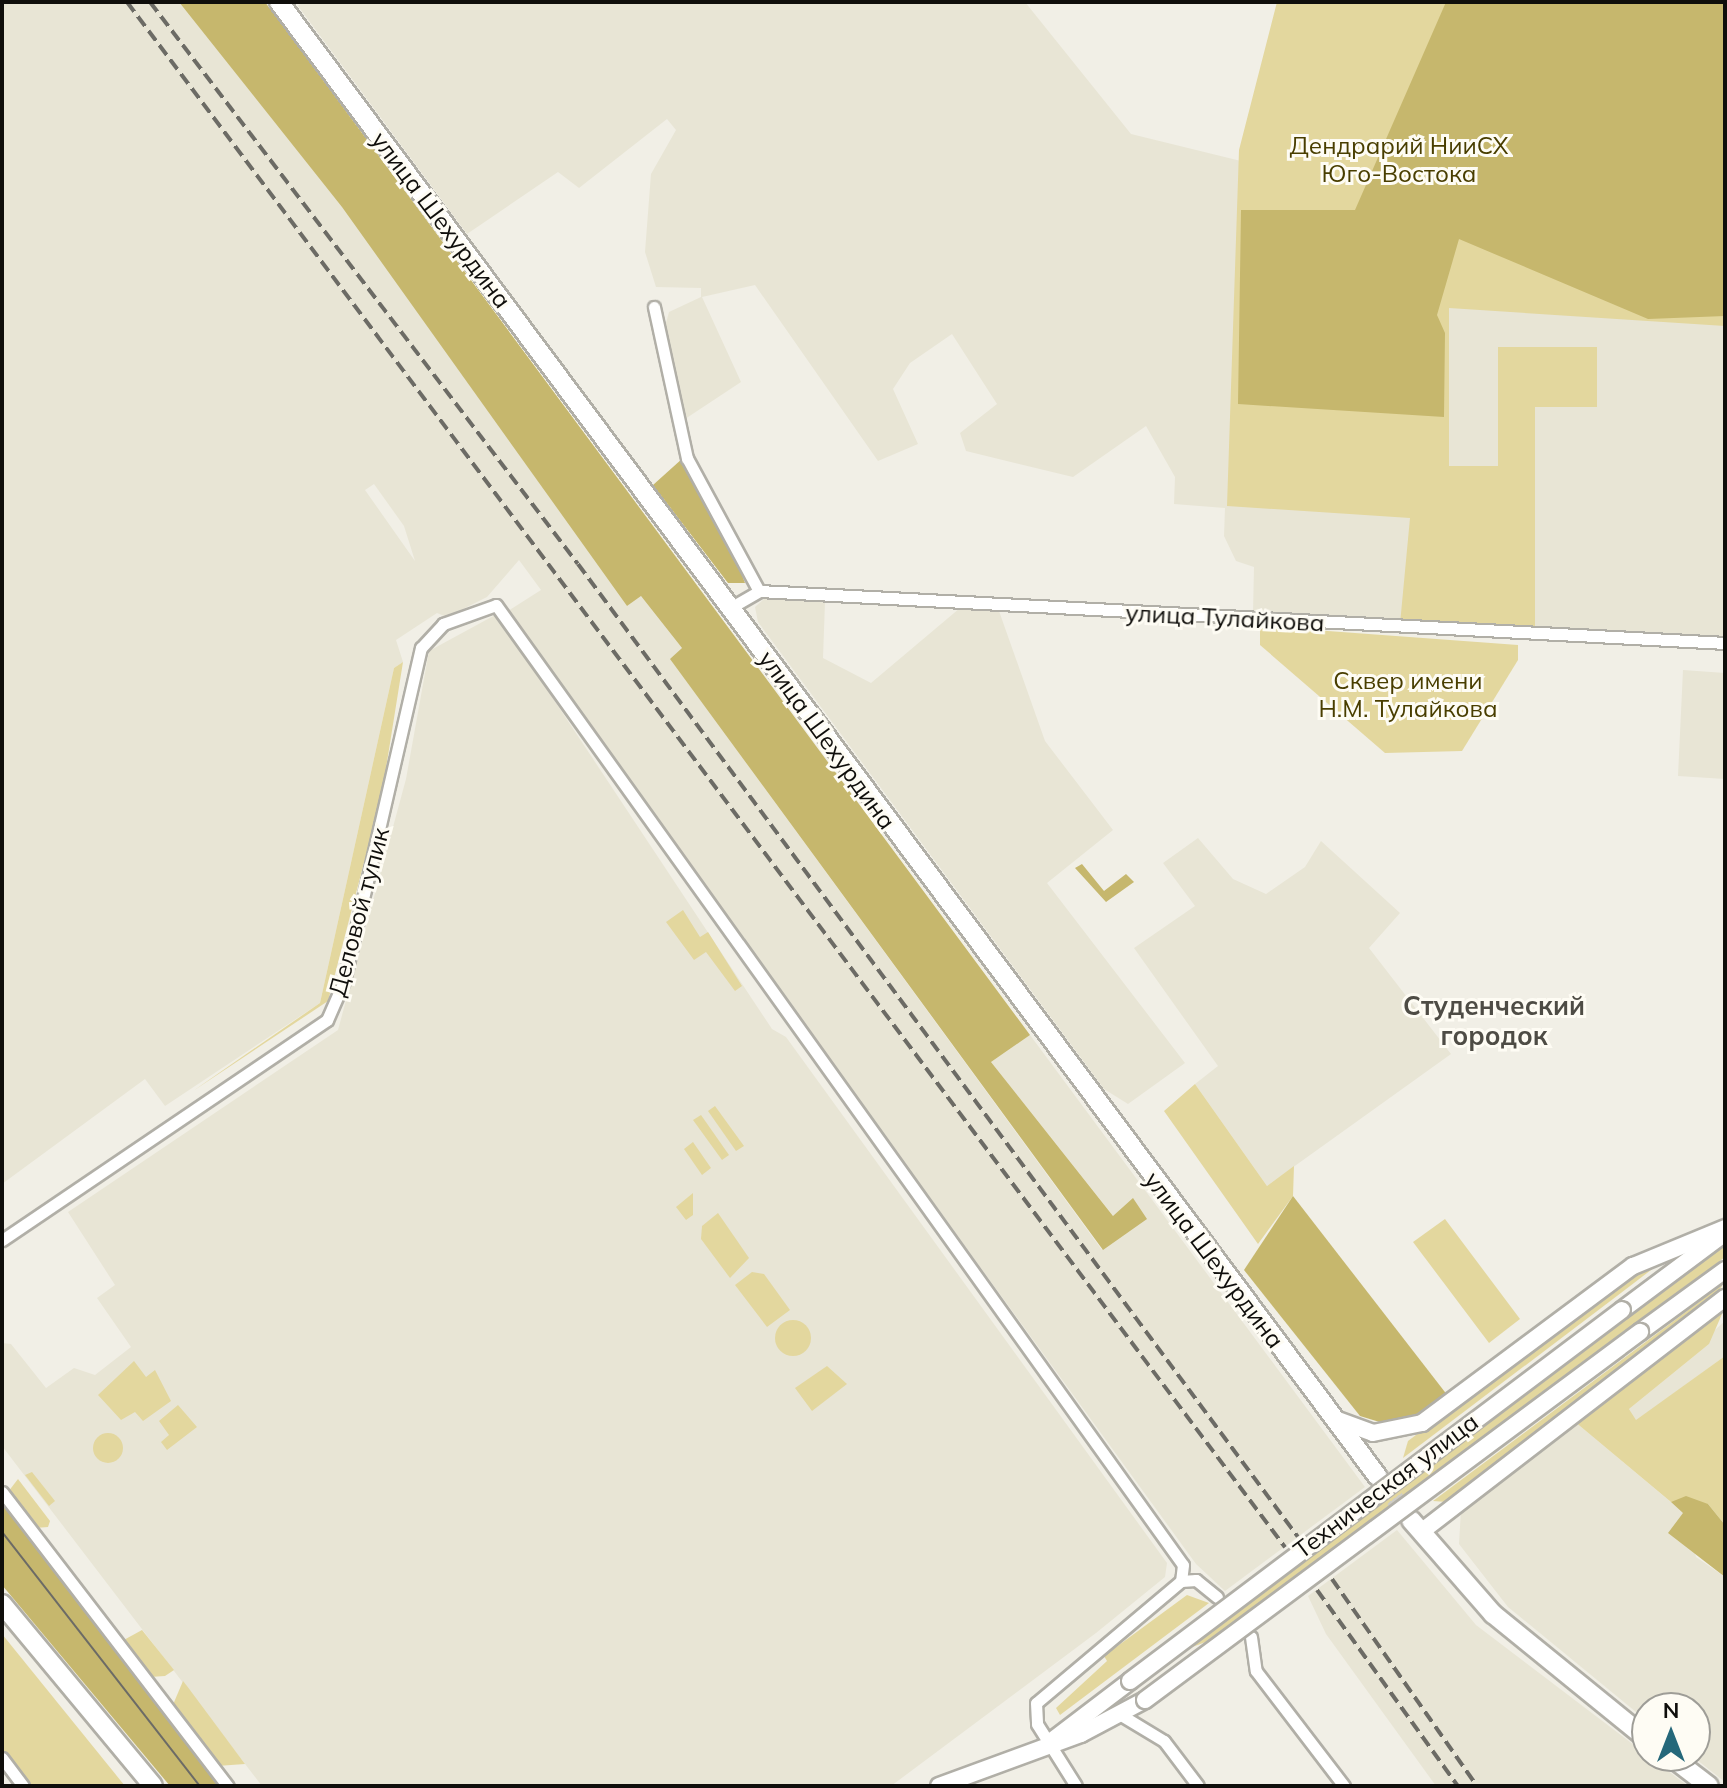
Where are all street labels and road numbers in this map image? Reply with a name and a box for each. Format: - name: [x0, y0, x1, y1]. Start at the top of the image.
- street label: улица Шехурдина: [365, 126, 517, 314]
- street label: улица Тулайкова: [1125, 598, 1325, 638]
- street label: улица Шехурдина: [753, 645, 901, 835]
- street label: Деловой тупик: [323, 824, 395, 1000]
- street label: улица Шехурдина: [1138, 1166, 1290, 1354]
- street label: Техническая улица: [1288, 1407, 1484, 1565]

